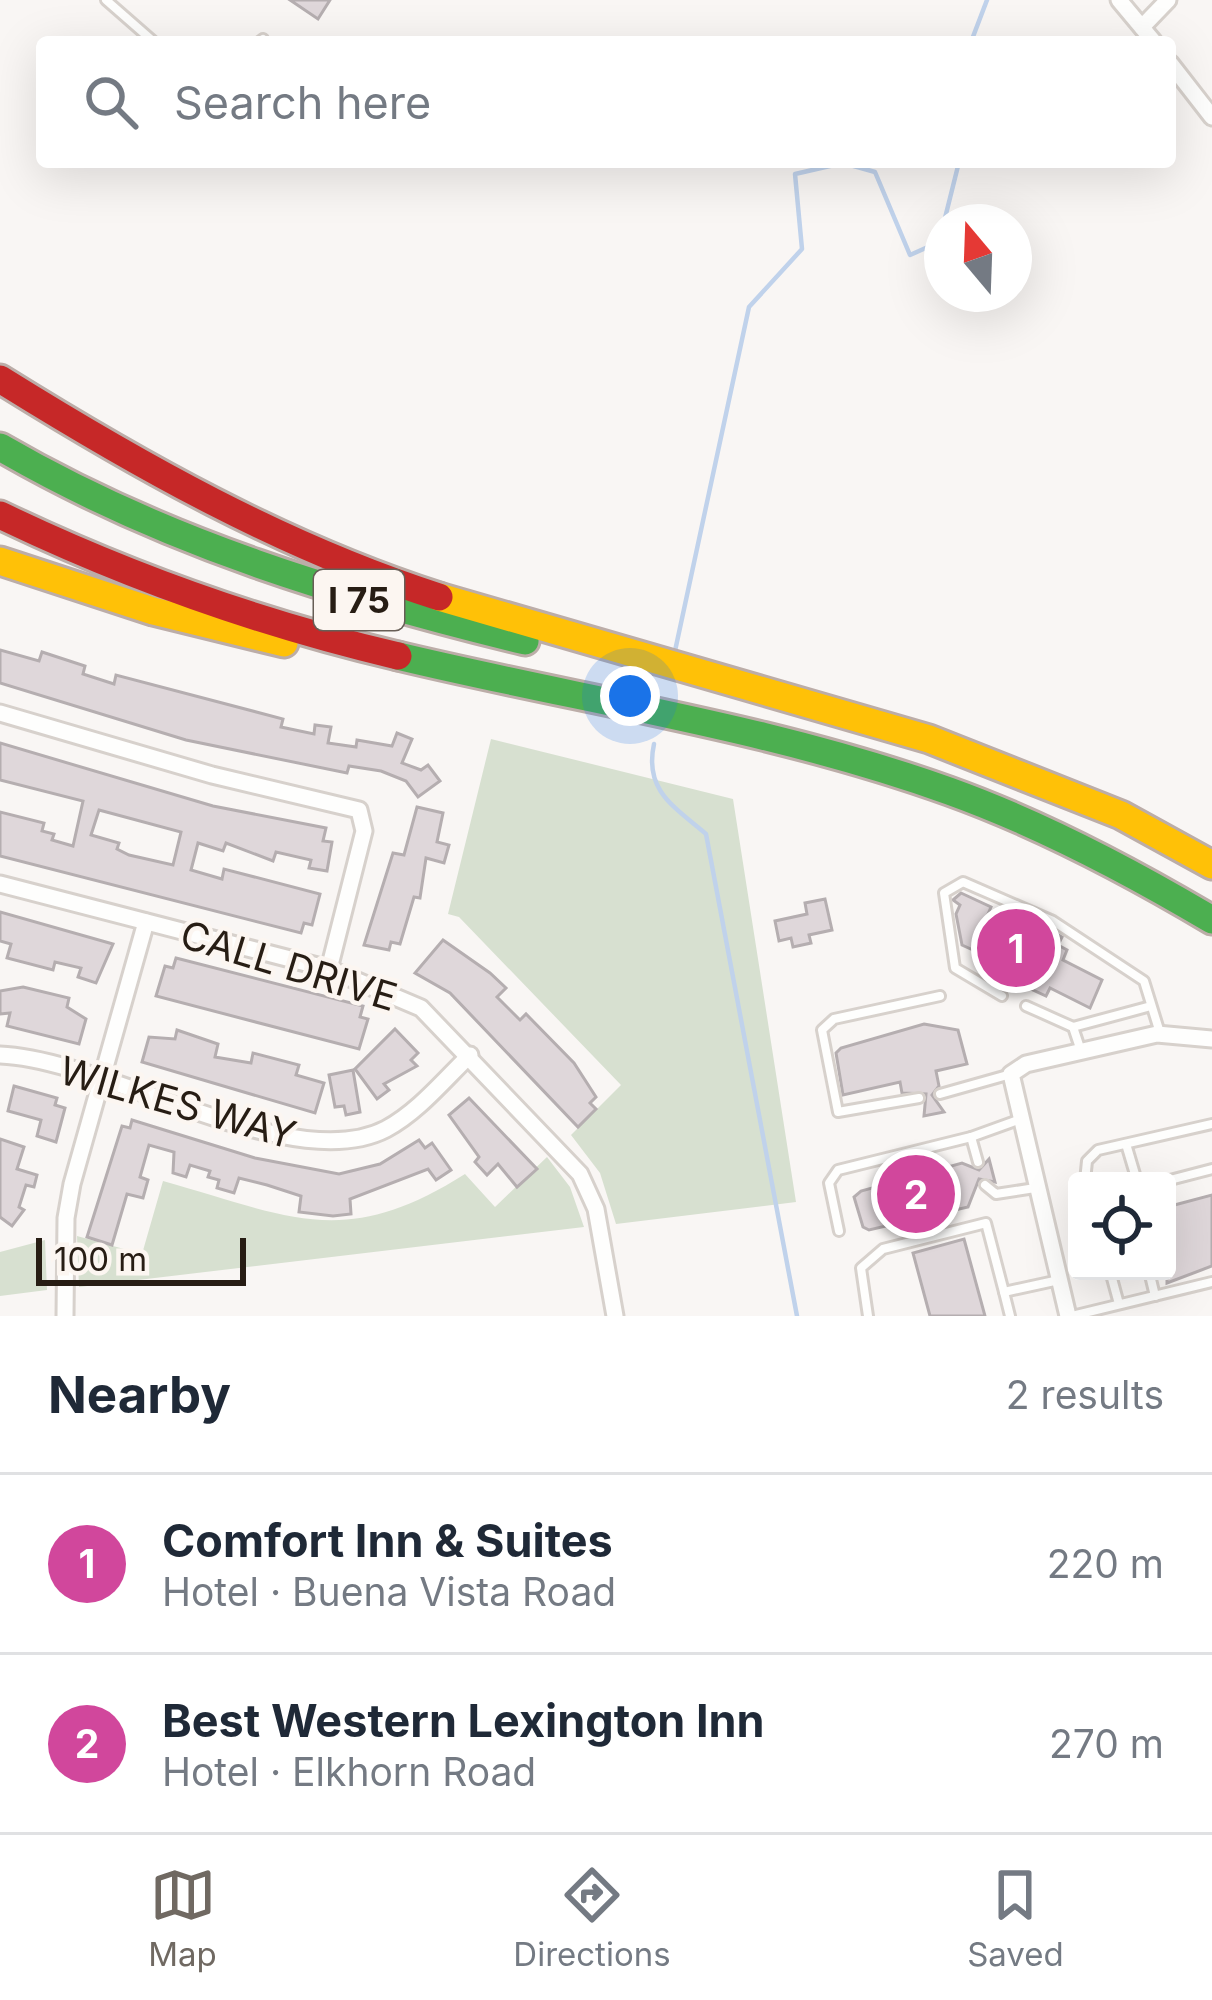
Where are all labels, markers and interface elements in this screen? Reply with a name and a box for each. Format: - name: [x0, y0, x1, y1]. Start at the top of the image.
- search box: [36, 36, 1176, 168]
- icon: search: [78, 69, 144, 135]
- text: Search here: [174, 75, 431, 130]
- north arrow: [924, 204, 1032, 312]
- road number: I 75: [314, 570, 404, 630]
- your location: [600, 666, 660, 726]
- pin: 1: [977, 903, 1055, 993]
- street label: CALL DRIVE: [175, 910, 403, 1020]
- street label: WILKES WAY: [55, 1046, 301, 1158]
- pin: 2: [877, 1149, 955, 1239]
- map controls: [1068, 1172, 1176, 1280]
- button: locate: [1068, 1172, 1176, 1280]
- scale bar: [36, 1232, 246, 1285]
- text: 100 m: [54, 1239, 147, 1279]
- text: Nearby: [48, 1364, 231, 1425]
- text: 2 results: [1006, 1371, 1164, 1418]
- text: Comfort Inn & Suites: [162, 1513, 613, 1568]
- text: 1: [79, 1540, 95, 1587]
- text: 220 m: [1047, 1540, 1164, 1587]
- text: Hotel · Buena Vista Road: [162, 1568, 616, 1615]
- text: Best Western Lexington Inn: [162, 1693, 765, 1748]
- text: 2: [75, 1720, 99, 1767]
- text: 270 m: [1049, 1720, 1164, 1767]
- text: Hotel · Elkhorn Road: [162, 1748, 536, 1795]
- tab: Map: [148, 1862, 217, 1974]
- tab: Directions: [513, 1862, 671, 1974]
- tab: Saved: [967, 1862, 1064, 1974]

